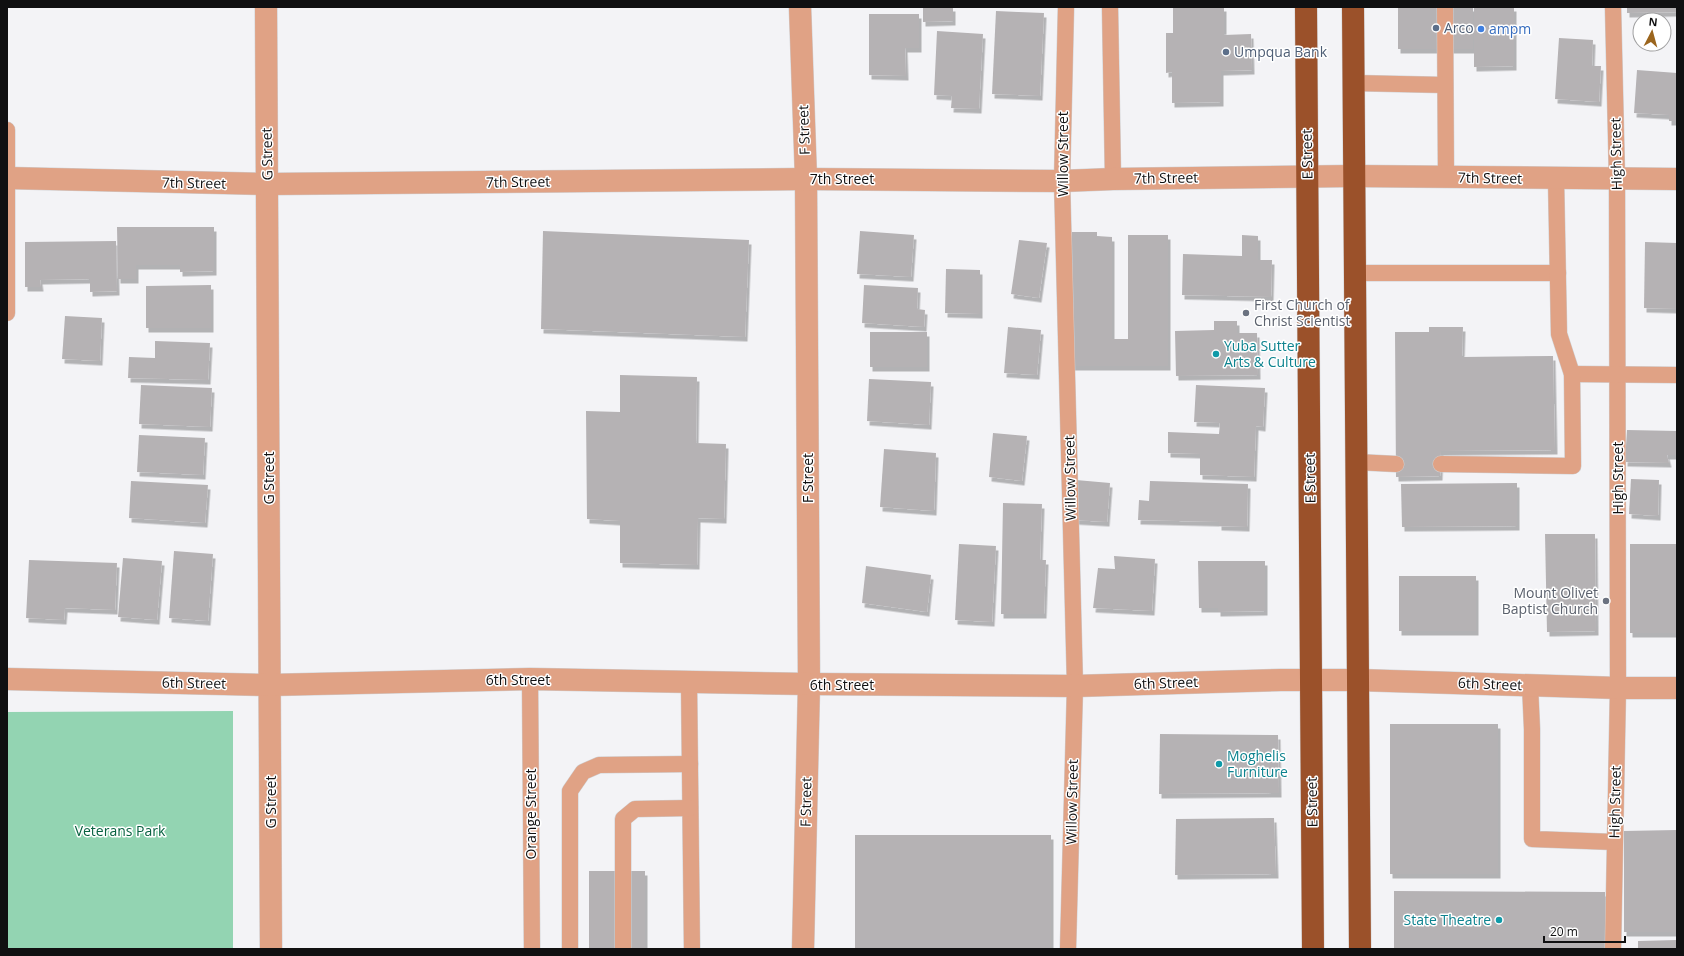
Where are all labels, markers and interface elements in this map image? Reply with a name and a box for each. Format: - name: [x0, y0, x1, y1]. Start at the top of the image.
- north arrow: [1632, 12, 1672, 52]
- text: N: [1648, 14, 1658, 29]
- place label: Arco: [1444, 18, 1474, 37]
- place label: ampm: [1489, 19, 1531, 38]
- marker: Arco: [1431, 23, 1441, 33]
- marker: ampm: [1476, 24, 1486, 34]
- place label: Umpqua Bank: [1234, 42, 1328, 61]
- marker: Umpqua Bank: [1221, 47, 1231, 57]
- street label: F Street: [793, 105, 814, 155]
- street label: Willow Street: [1053, 111, 1072, 197]
- street label: High Street: [1605, 117, 1626, 191]
- street label: G Street: [257, 127, 276, 181]
- street label: E Street: [1297, 129, 1316, 179]
- street label: 7th Street: [1134, 167, 1198, 188]
- street label: 7th Street: [1458, 167, 1522, 188]
- street label: 7th Street: [810, 169, 874, 188]
- street label: 7th Street: [486, 171, 550, 192]
- street label: 7th Street: [162, 172, 226, 193]
- place label: First Church of Christ Scientist: [1254, 295, 1351, 330]
- marker: First Church of Christ Scientist: [1241, 308, 1251, 318]
- place label: Yuba Sutter Arts & Culture: [1224, 336, 1316, 371]
- marker: Yuba Sutter Arts & Culture: [1211, 349, 1221, 359]
- street label: Willow Street: [1059, 435, 1080, 521]
- street label: High Street: [1608, 442, 1627, 514]
- street label: G Street: [259, 452, 278, 504]
- street label: F Street: [798, 453, 817, 503]
- street label: E Street: [1300, 453, 1319, 503]
- place label: Mount Olivet Baptist Church: [1502, 583, 1598, 618]
- marker: Mount Olivet Baptist Church: [1601, 596, 1611, 606]
- street label: 6th Street: [486, 670, 550, 689]
- street label: 6th Street: [162, 672, 226, 693]
- street label: 6th Street: [1134, 672, 1198, 693]
- street label: 6th Street: [1458, 673, 1522, 694]
- street label: 6th Street: [810, 675, 874, 694]
- place label: Moghelis Furniture: [1227, 746, 1288, 781]
- street label: Willow Street: [1061, 759, 1082, 845]
- marker: Moghelis Furniture: [1214, 759, 1224, 769]
- street label: High Street: [1604, 765, 1625, 839]
- street label: Orange Street: [521, 768, 540, 860]
- street label: G Street: [261, 776, 280, 828]
- street label: F Street: [796, 777, 815, 827]
- street label: E Street: [1302, 777, 1321, 827]
- park label: Veterans Park: [75, 821, 166, 840]
- place label: State Theatre: [1404, 910, 1491, 929]
- marker: State Theatre: [1494, 915, 1504, 925]
- scale bar: [1544, 918, 1625, 944]
- text: 20 m: [1550, 923, 1578, 940]

